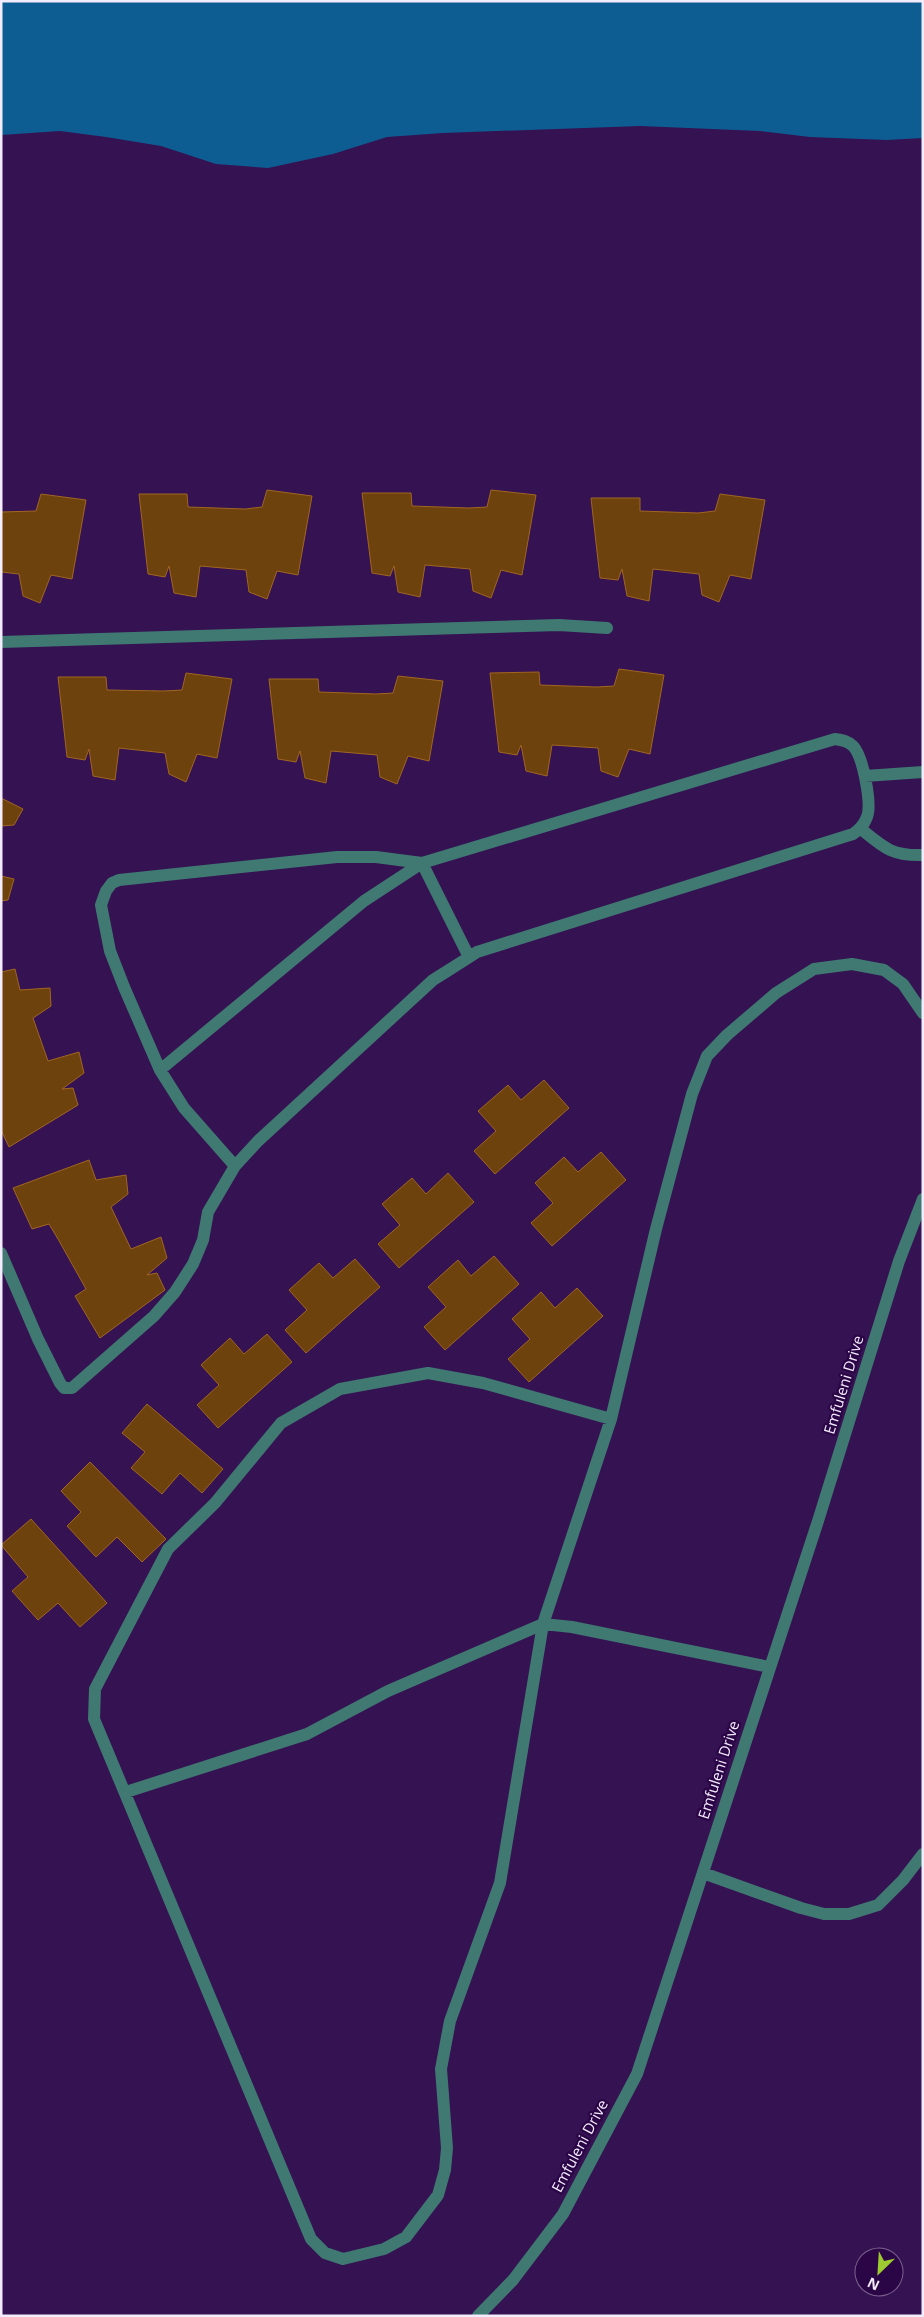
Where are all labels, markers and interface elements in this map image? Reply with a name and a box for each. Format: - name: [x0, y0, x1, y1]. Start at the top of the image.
- street label: Emfuleni Drive: [819, 1333, 868, 1437]
- street label: Emfuleni Drive: [693, 1718, 743, 1821]
- street label: Emfuleni Drive: [546, 2096, 612, 2195]
- north arrow: [854, 2247, 904, 2297]
- text: N: [864, 2273, 882, 2295]

